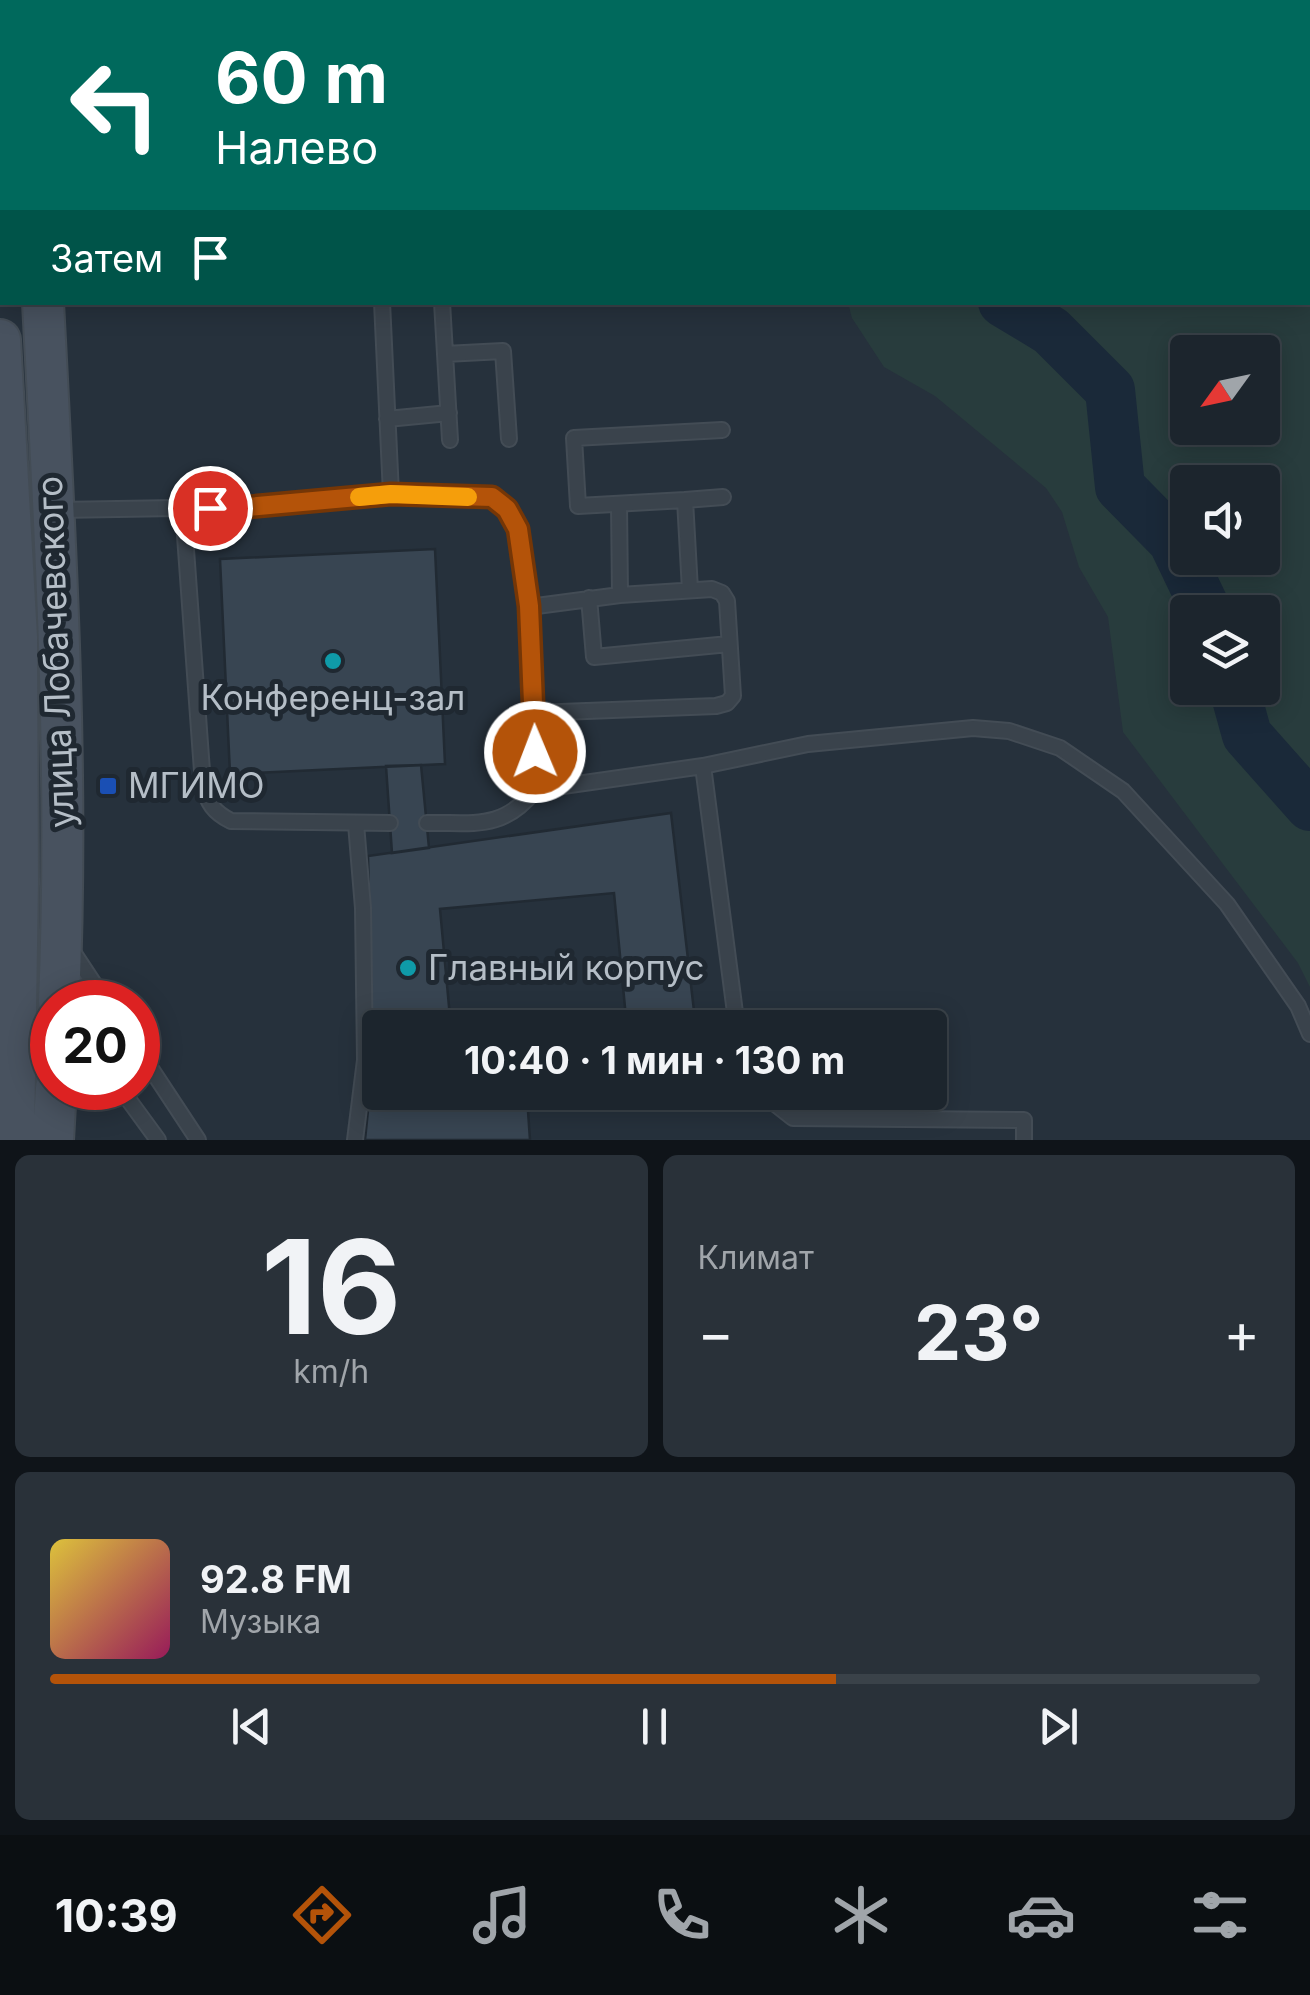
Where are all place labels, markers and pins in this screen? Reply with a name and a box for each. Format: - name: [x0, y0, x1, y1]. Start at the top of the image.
- pin: [168, 466, 253, 551]
- marker: Конференц-зал: [322, 650, 344, 672]
- place label: Конференц-зал: [201, 676, 465, 718]
- place label: МГИМО: [128, 764, 265, 806]
- marker: МГИМО: [97, 775, 119, 797]
- place label: Главный корпус: [428, 946, 704, 988]
- marker: Главный корпус: [397, 957, 419, 979]

